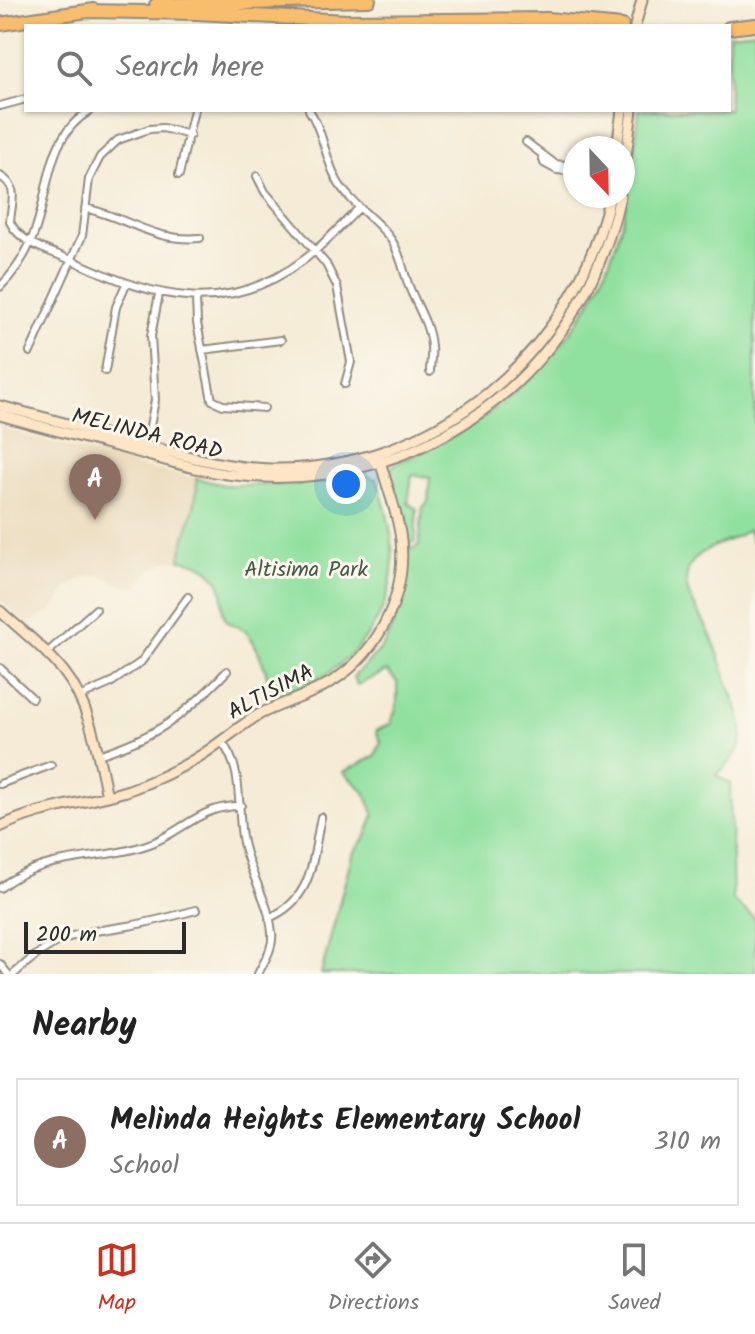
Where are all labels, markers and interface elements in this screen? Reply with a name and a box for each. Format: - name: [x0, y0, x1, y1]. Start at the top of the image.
- search box: [24, 24, 731, 112]
- text: Search here: [116, 44, 264, 92]
- icon: search: [52, 46, 96, 90]
- north arrow: [563, 136, 635, 208]
- street label: MELINDA ROAD: [68, 399, 226, 471]
- pin: A: [69, 454, 121, 520]
- your location: [326, 464, 366, 504]
- park label: Altisima Park: [244, 553, 369, 588]
- street label: ALTISIMA: [222, 656, 320, 730]
- scale bar: [24, 918, 186, 954]
- text: 200 m: [36, 918, 97, 953]
- text: Nearby: [32, 999, 137, 1053]
- text: Melinda Heights Elementary School: [110, 1097, 580, 1145]
- text: A: [52, 1121, 68, 1163]
- text: 310 m: [654, 1121, 721, 1163]
- text: School: [110, 1145, 179, 1187]
- tab: Map: [95, 1238, 139, 1321]
- tab: Directions: [328, 1238, 419, 1321]
- tab: Saved: [608, 1238, 660, 1321]

